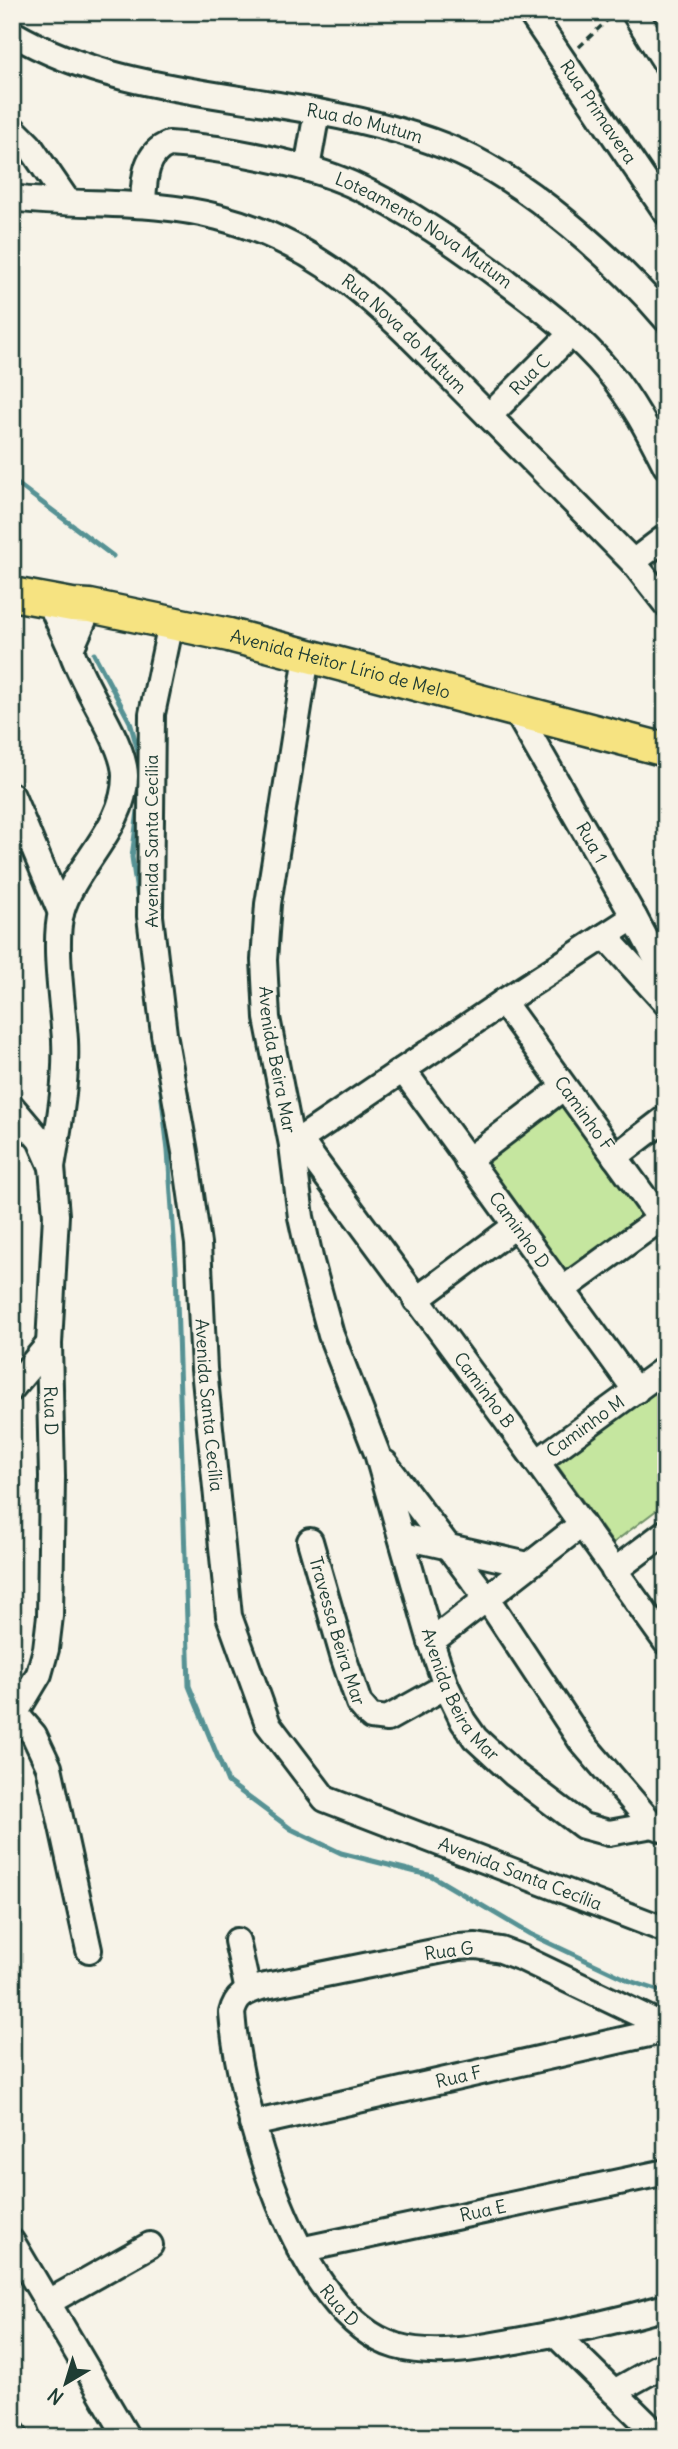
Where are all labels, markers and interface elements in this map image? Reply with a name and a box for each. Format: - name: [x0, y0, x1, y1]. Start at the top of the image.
- street label: Rua Primavera: [555, 55, 642, 168]
- street label: Rua do Mutum: [305, 98, 426, 148]
- street label: Loteamento Nova Mutum: [332, 167, 517, 293]
- street label: Rua Nova do Mutum: [337, 269, 472, 398]
- street label: Rua C: [504, 349, 555, 400]
- street label: Avenida Heitor Lírio de Melo: [228, 624, 453, 704]
- street label: Avenida Santa Cecília: [140, 754, 163, 928]
- street label: Rua 1: [571, 818, 613, 867]
- street label: Avenida Beira Mar: [254, 986, 302, 1136]
- street label: Caminho F: [549, 1071, 619, 1156]
- street label: Caminho D: [484, 1187, 555, 1273]
- street label: Avenida Santa Cecília: [191, 1318, 228, 1492]
- street label: Caminho B: [449, 1347, 520, 1432]
- street label: Rua D: [39, 1386, 63, 1436]
- street label: Caminho M: [541, 1390, 629, 1463]
- street label: Travessa Beira Mar: [304, 1554, 371, 1709]
- street label: Avenida Beira Mar: [417, 1625, 505, 1766]
- street label: Avenida Santa Cecília: [435, 1832, 605, 1915]
- street label: Rua G: [423, 1936, 475, 1965]
- street label: Rua F: [433, 2060, 484, 2093]
- street label: Rua E: [457, 2194, 508, 2227]
- street label: Rua D: [315, 2280, 364, 2332]
- north arrow: [32, 2348, 102, 2418]
- text: N: [43, 2383, 68, 2410]

